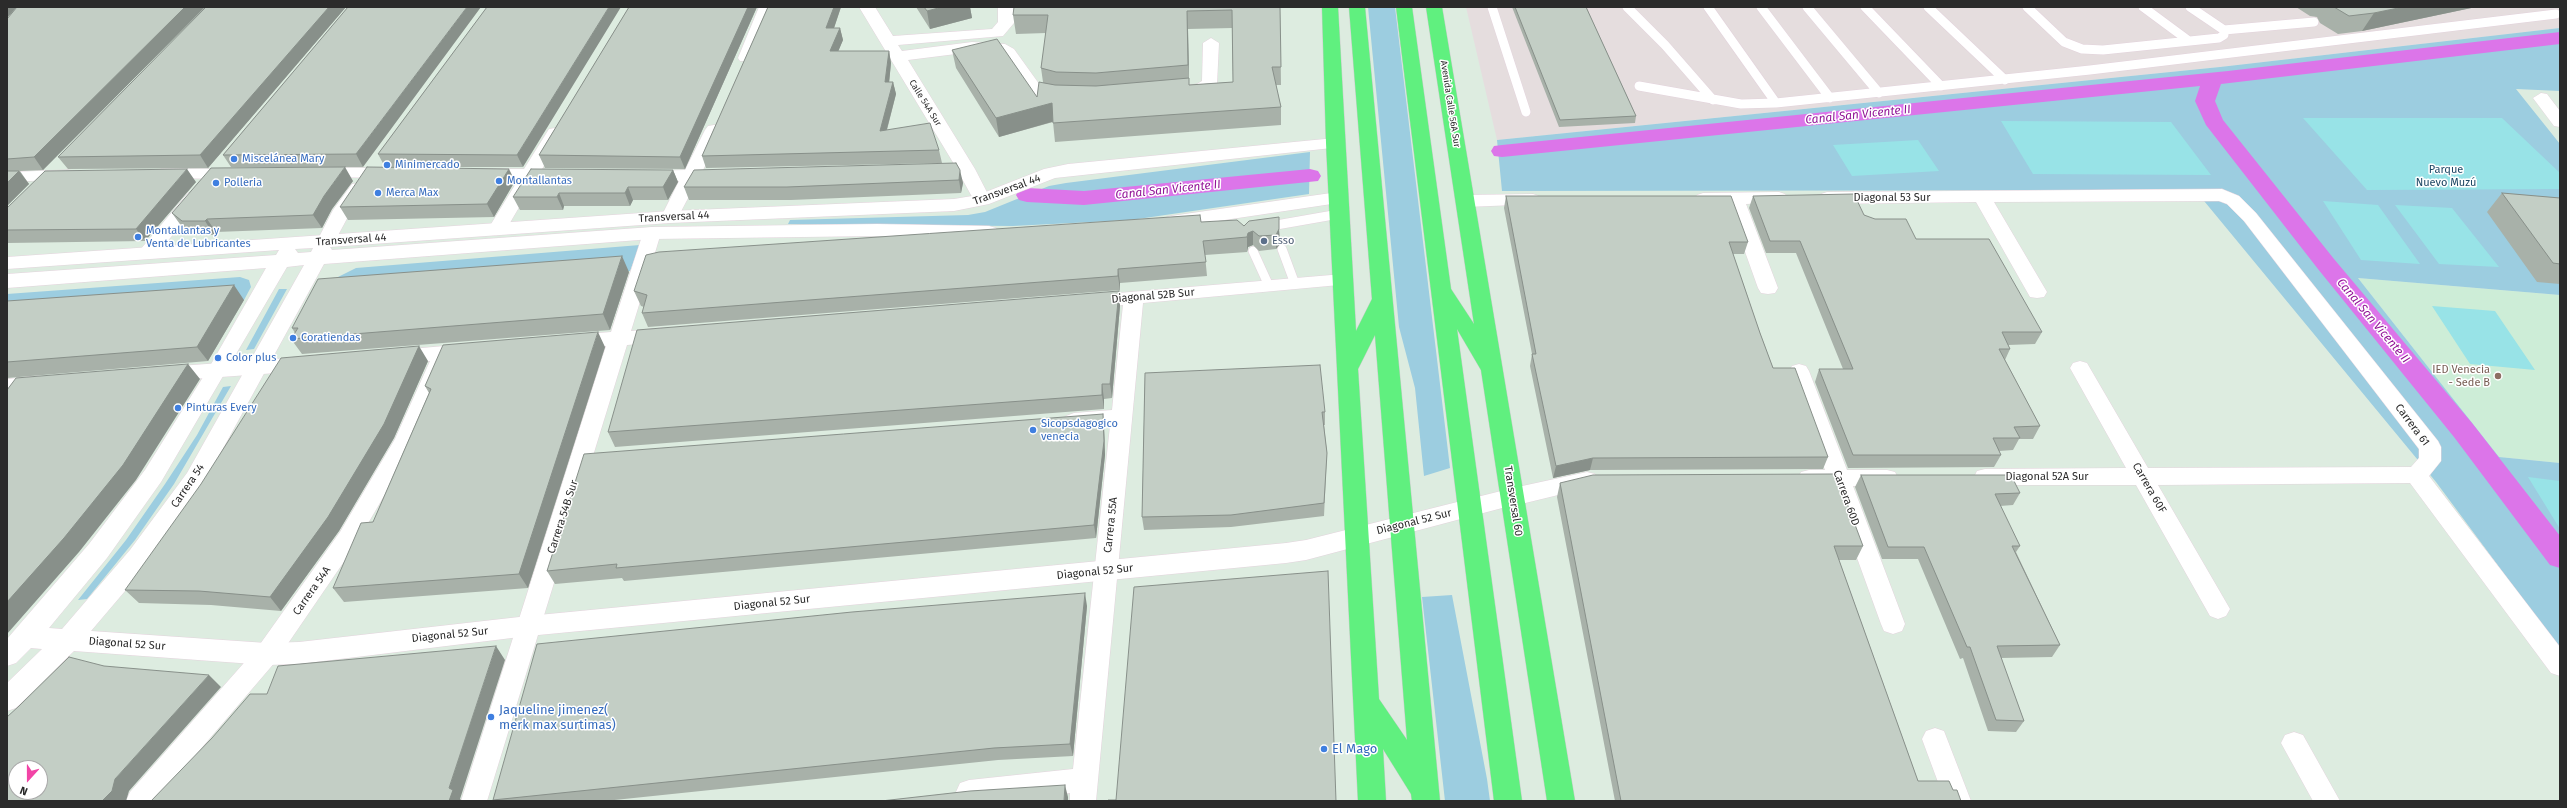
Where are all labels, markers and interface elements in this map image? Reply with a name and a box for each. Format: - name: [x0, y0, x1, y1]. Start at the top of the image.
- street label: Avenida Calle 56A Sur: [1438, 60, 1462, 148]
- street label: Calle 54A Sur: [906, 78, 944, 128]
- water label: Canal San Vicente II: [1805, 102, 1911, 128]
- place label: Miscelánea Mary: [242, 152, 324, 166]
- marker: Miscelánea Mary: [229, 154, 239, 164]
- place label: Minimercado: [395, 158, 460, 172]
- marker: Minimercado: [382, 160, 392, 170]
- park label: Parque Nuevo Muzú: [2416, 163, 2476, 189]
- street label: Transversal 44: [971, 172, 1043, 208]
- place label: Montallantas: [507, 174, 572, 188]
- place label: Polleria: [224, 176, 262, 190]
- marker: Montallantas: [494, 176, 504, 186]
- water label: Canal San Vicente II: [1115, 177, 1221, 203]
- marker: Polleria: [211, 178, 221, 188]
- place label: Merca Max: [386, 186, 438, 200]
- marker: Merca Max: [373, 188, 383, 198]
- street label: Diagonal 53 Sur: [1854, 191, 1930, 205]
- street label: Transversal 44: [638, 209, 710, 225]
- place label: Montallantas y Venta de Lubricantes: [146, 224, 251, 250]
- street label: Transversal 44: [315, 231, 387, 249]
- marker: Montallantas y Venta de Lubricantes: [133, 232, 143, 242]
- place label: Esso: [1272, 234, 1294, 248]
- marker: Esso: [1259, 236, 1269, 246]
- water label: Canal San Vicente II: [2333, 276, 2413, 366]
- street label: Diagonal 52B Sur: [1111, 286, 1195, 306]
- place label: Coratiendas: [301, 331, 360, 345]
- marker: Coratiendas: [288, 333, 298, 343]
- place label: Color plus: [226, 351, 276, 365]
- marker: Color plus: [213, 353, 223, 363]
- place label: IED Venecia - Sede B: [2432, 363, 2490, 389]
- marker: IED Venecia - Sede B: [2493, 371, 2503, 381]
- place label: Pinturas Every: [186, 401, 257, 415]
- street label: Carrera 61: [2392, 401, 2432, 449]
- marker: Pinturas Every: [173, 403, 183, 413]
- place label: Sicopsdagogico venecia: [1041, 417, 1118, 443]
- marker: Sicopsdagogico venecia: [1028, 425, 1038, 435]
- street label: Carrera 60F: [2129, 460, 2169, 516]
- street label: Carrera 54: [168, 461, 208, 511]
- street label: Transversal 60: [1501, 465, 1525, 537]
- street label: Carrera 60D: [1830, 468, 1862, 528]
- street label: Diagonal 52A Sur: [2005, 470, 2089, 484]
- street label: Carrera 54B Sur: [545, 479, 581, 555]
- street label: Carrera 55A: [1101, 496, 1121, 554]
- street label: Diagonal 52 Sur: [1375, 506, 1453, 538]
- street label: Diagonal 52 Sur: [1056, 561, 1134, 583]
- street label: Carrera 54A: [290, 564, 334, 618]
- street label: Diagonal 52 Sur: [733, 592, 811, 614]
- street label: Diagonal 52 Sur: [411, 624, 489, 646]
- street label: Diagonal 52 Sur: [88, 635, 166, 653]
- place label: Jaqueline jimenez( merk max surtimas): [499, 702, 616, 733]
- marker: Jaqueline jimenez( merk max surtimas): [486, 712, 496, 722]
- place label: El Mago: [1332, 741, 1377, 757]
- marker: El Mago: [1319, 744, 1329, 754]
- north arrow: [8, 760, 48, 800]
- text: N: [18, 783, 30, 798]

